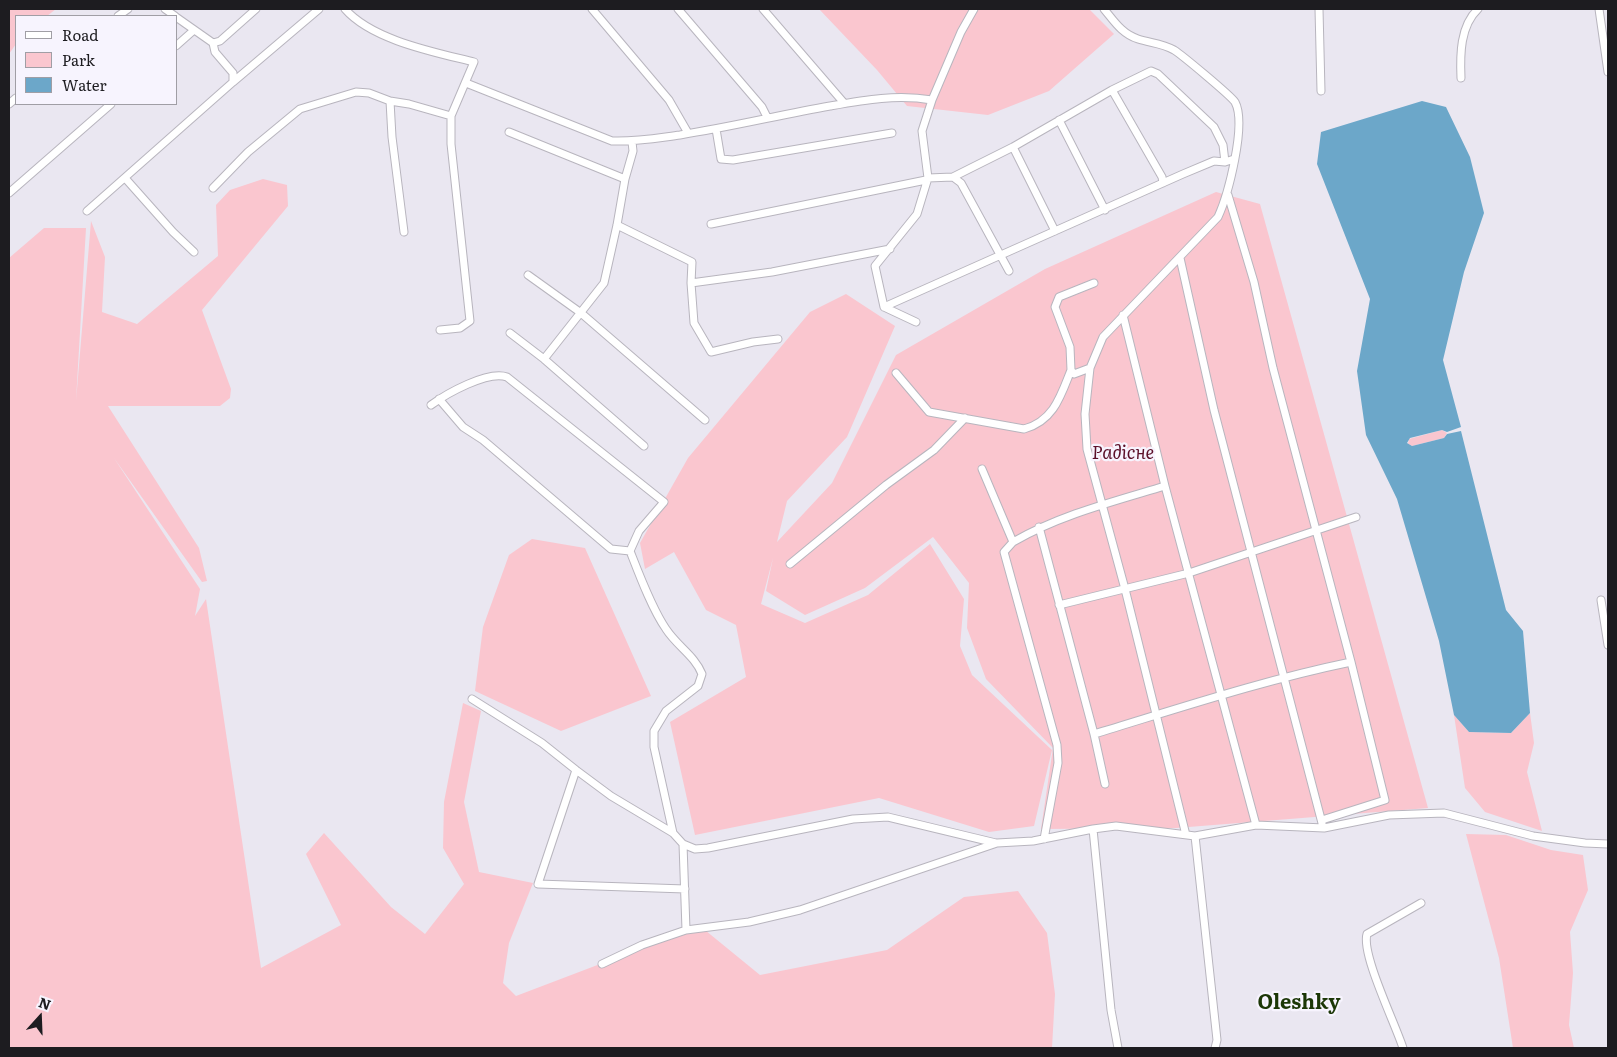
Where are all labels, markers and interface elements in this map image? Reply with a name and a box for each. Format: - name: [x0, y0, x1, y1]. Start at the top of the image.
- legend: [15, 15, 178, 105]
- text: Road: [62, 23, 98, 46]
- text: Park: [62, 48, 95, 71]
- text: Water: [62, 73, 107, 96]
- park label: Радісне: [1092, 443, 1154, 465]
- text: N: [36, 991, 54, 1014]
- district label: Oleshky: [1257, 991, 1341, 1015]
- north arrow: [15, 992, 65, 1042]

